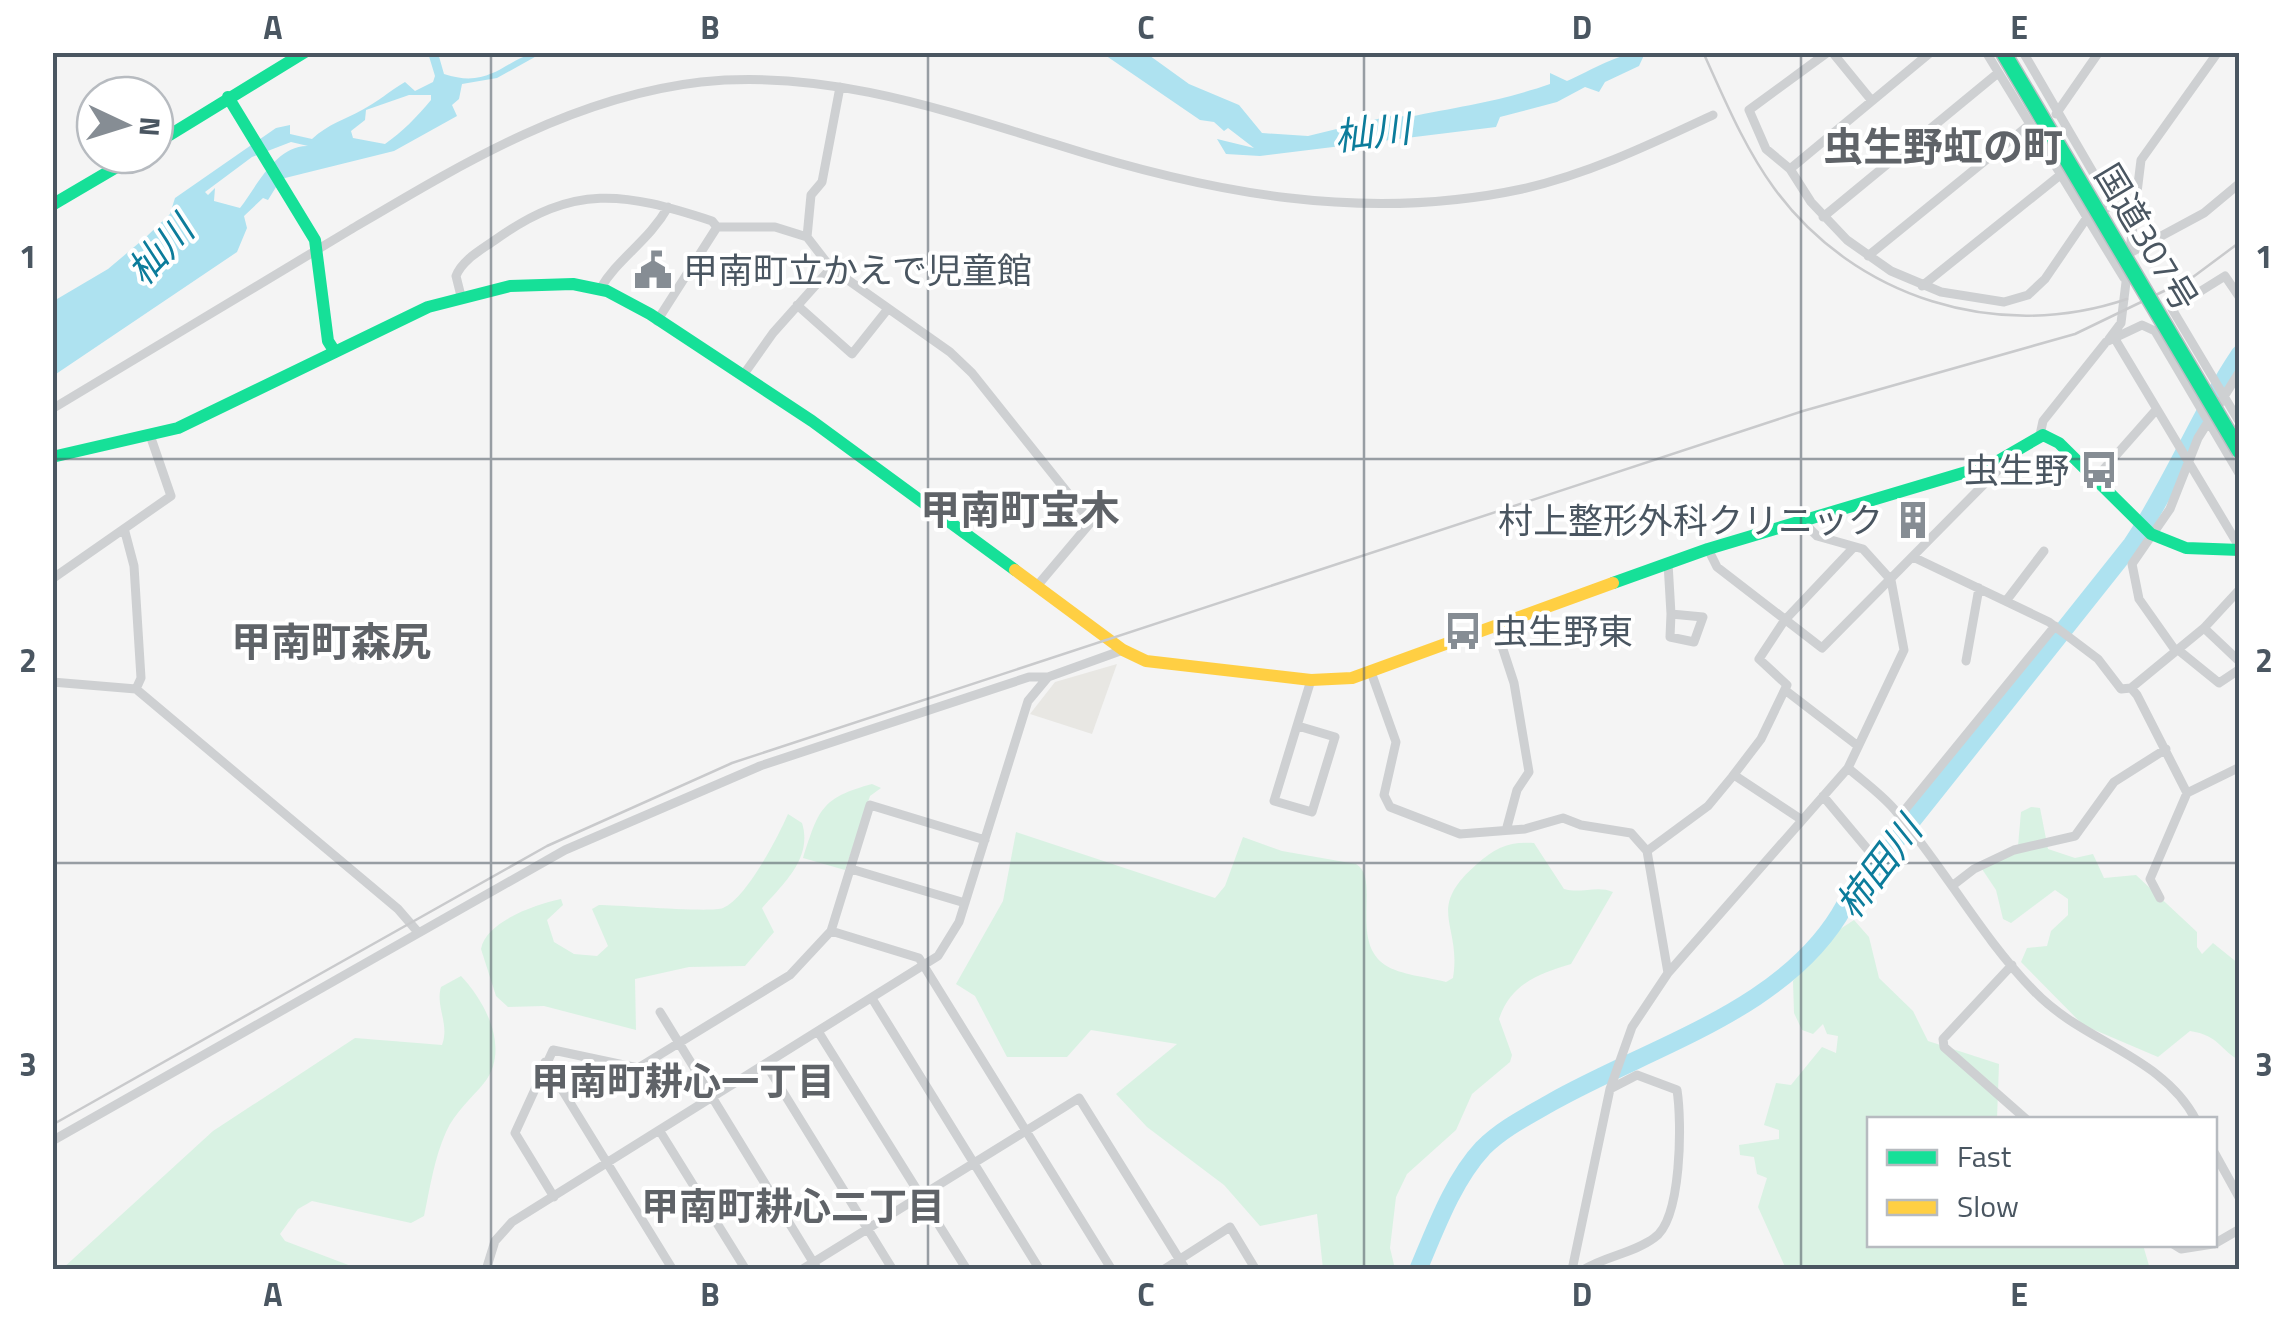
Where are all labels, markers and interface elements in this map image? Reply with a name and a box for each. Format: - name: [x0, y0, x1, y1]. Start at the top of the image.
- text: A: [263, 3, 283, 51]
- text: B: [700, 3, 720, 51]
- text: C: [1137, 3, 1155, 51]
- text: D: [1572, 3, 1592, 51]
- text: E: [2010, 3, 2028, 51]
- north arrow: [75, 75, 175, 175]
- water label: 杣川: [1331, 98, 1417, 165]
- text: N: [128, 116, 173, 138]
- district label: 虫生野虹の町: [1823, 116, 2063, 177]
- street label: 国道307号: [2082, 153, 2212, 321]
- water label: 杣川: [113, 200, 210, 298]
- text: 1: [19, 232, 37, 280]
- text: 1: [2255, 232, 2273, 280]
- place label: 甲南町立かえで児童館: [683, 243, 1032, 297]
- public building icon: 甲南町立かえで児童館: [632, 249, 674, 291]
- place label: 虫生野: [1964, 443, 2069, 497]
- bus stop icon: 虫生野: [2078, 449, 2120, 491]
- district label: 甲南町宝木: [920, 479, 1120, 540]
- place label: 村上整形外科クリニック: [1498, 493, 1883, 547]
- building icon: 村上整形外科クリニック: [1892, 499, 1934, 541]
- place label: 虫生野東: [1493, 604, 1633, 658]
- bus stop icon: 虫生野東: [1442, 610, 1484, 652]
- district label: 甲南町森尻: [231, 611, 431, 672]
- text: 2: [19, 636, 37, 684]
- text: 2: [2255, 636, 2273, 684]
- water label: 柿田川: [1821, 801, 1938, 930]
- text: 3: [19, 1040, 37, 1088]
- text: 3: [2255, 1040, 2273, 1088]
- district label: 甲南町耕心一丁目: [531, 1052, 835, 1110]
- legend: [1867, 1117, 2217, 1247]
- text: Fast: [1957, 1133, 2012, 1179]
- district label: 甲南町耕心二丁目: [641, 1177, 945, 1235]
- text: Slow: [1957, 1183, 2019, 1229]
- text: A: [263, 1270, 283, 1318]
- text: B: [700, 1270, 720, 1318]
- text: C: [1137, 1270, 1155, 1318]
- text: D: [1572, 1270, 1592, 1318]
- text: E: [2010, 1270, 2028, 1318]

